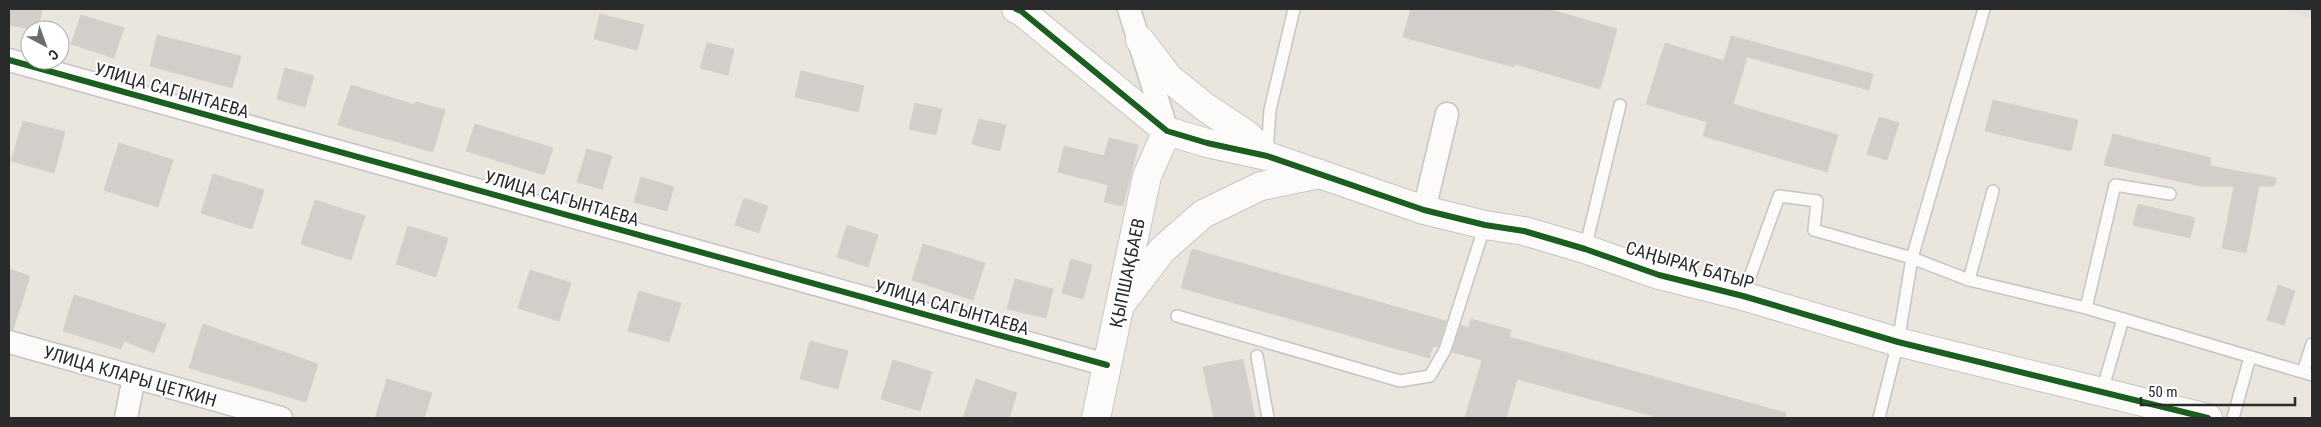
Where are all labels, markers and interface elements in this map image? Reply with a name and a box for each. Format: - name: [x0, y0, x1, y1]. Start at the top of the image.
- north arrow: [20, 20, 70, 70]
- text: С: [45, 46, 62, 63]
- street label: УЛИЦА САГЫНТАЕВА: [92, 58, 252, 122]
- street label: УЛИЦА САГЫНТАЕВА: [482, 166, 642, 230]
- street label: ҚЫПШАҚБАЕВ: [1105, 216, 1149, 330]
- street label: САҢЫРАҚ БАТЫР: [1623, 237, 1757, 293]
- street label: УЛИЦА САГЫНТАЕВА: [872, 275, 1032, 339]
- street label: УЛИЦА КЛАРЫ ЦЕТКИН: [41, 341, 219, 411]
- scale bar: [2141, 374, 2295, 406]
- text: 50 m: [2148, 383, 2178, 401]

